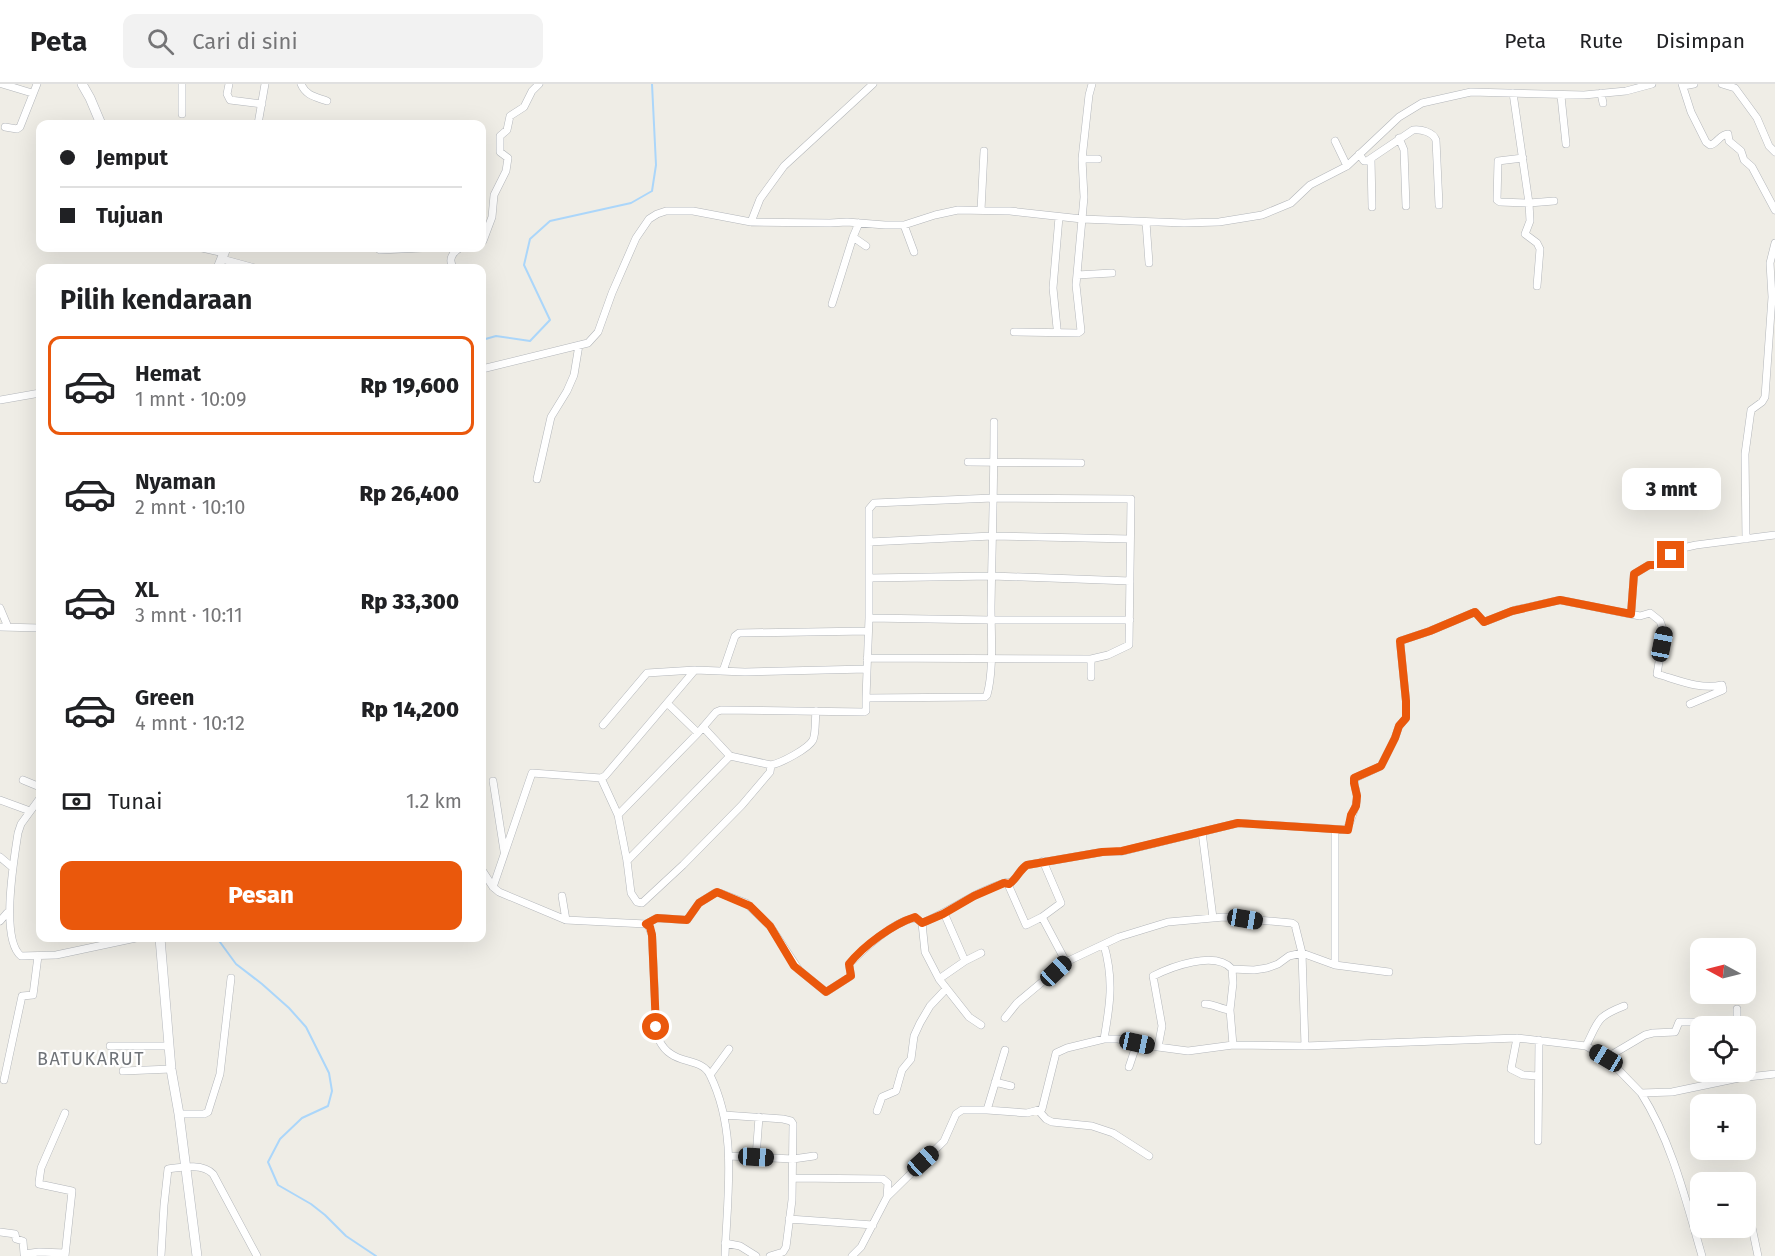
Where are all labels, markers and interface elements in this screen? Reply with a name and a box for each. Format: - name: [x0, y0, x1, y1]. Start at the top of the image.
- search box: [123, 14, 543, 68]
- text: Peta: [30, 25, 87, 58]
- icon: search: [144, 25, 177, 58]
- text: Cari di sini: [192, 28, 298, 55]
- text: Peta: [1504, 28, 1546, 54]
- text: Rute: [1579, 28, 1623, 54]
- text: Disimpan: [1656, 28, 1745, 54]
- text: Jemput: [96, 144, 168, 171]
- text: Tujuan: [96, 202, 163, 229]
- text: Pilih kendaraan: [60, 284, 252, 316]
- icon: car: [63, 359, 117, 413]
- text: Hemat: [135, 360, 201, 387]
- text: Rp 19,600: [360, 372, 459, 399]
- text: 1 mnt · 10:09: [135, 387, 247, 411]
- icon: car: [63, 467, 117, 521]
- text: Nyaman: [135, 468, 216, 495]
- callout: 3 mnt: [1622, 468, 1720, 510]
- text: 3 mnt: [1646, 477, 1697, 501]
- text: Rp 26,400: [359, 480, 459, 507]
- text: 2 mnt · 10:10: [135, 495, 245, 519]
- route end: [1657, 541, 1684, 568]
- icon: car: [63, 575, 117, 629]
- text: XL: [135, 576, 159, 603]
- text: Rp 33,300: [361, 588, 459, 615]
- text: 3 mnt · 10:11: [135, 603, 243, 627]
- car: [1650, 625, 1674, 663]
- icon: car: [63, 683, 117, 737]
- text: Green: [135, 684, 194, 711]
- text: Rp 14,200: [361, 696, 459, 723]
- text: 4 mnt · 10:12: [135, 711, 245, 735]
- icon: cash: [60, 785, 93, 818]
- text: Tunai: [108, 788, 162, 815]
- text: 1.2 km: [406, 789, 462, 813]
- button: Pesan: [60, 861, 462, 930]
- car: [1226, 907, 1264, 931]
- north arrow: [1690, 938, 1756, 1004]
- map controls: [1690, 938, 1756, 1238]
- car: [1037, 952, 1075, 990]
- route start: [642, 1013, 669, 1040]
- button: locate: [1690, 1016, 1756, 1082]
- car: [1118, 1030, 1156, 1056]
- car: [1586, 1041, 1626, 1075]
- district label: BATUKARUT: [37, 1048, 145, 1070]
- button: +: [1690, 1094, 1756, 1160]
- car: [904, 1142, 942, 1180]
- car: [738, 1147, 774, 1167]
- button: −: [1690, 1172, 1756, 1238]

